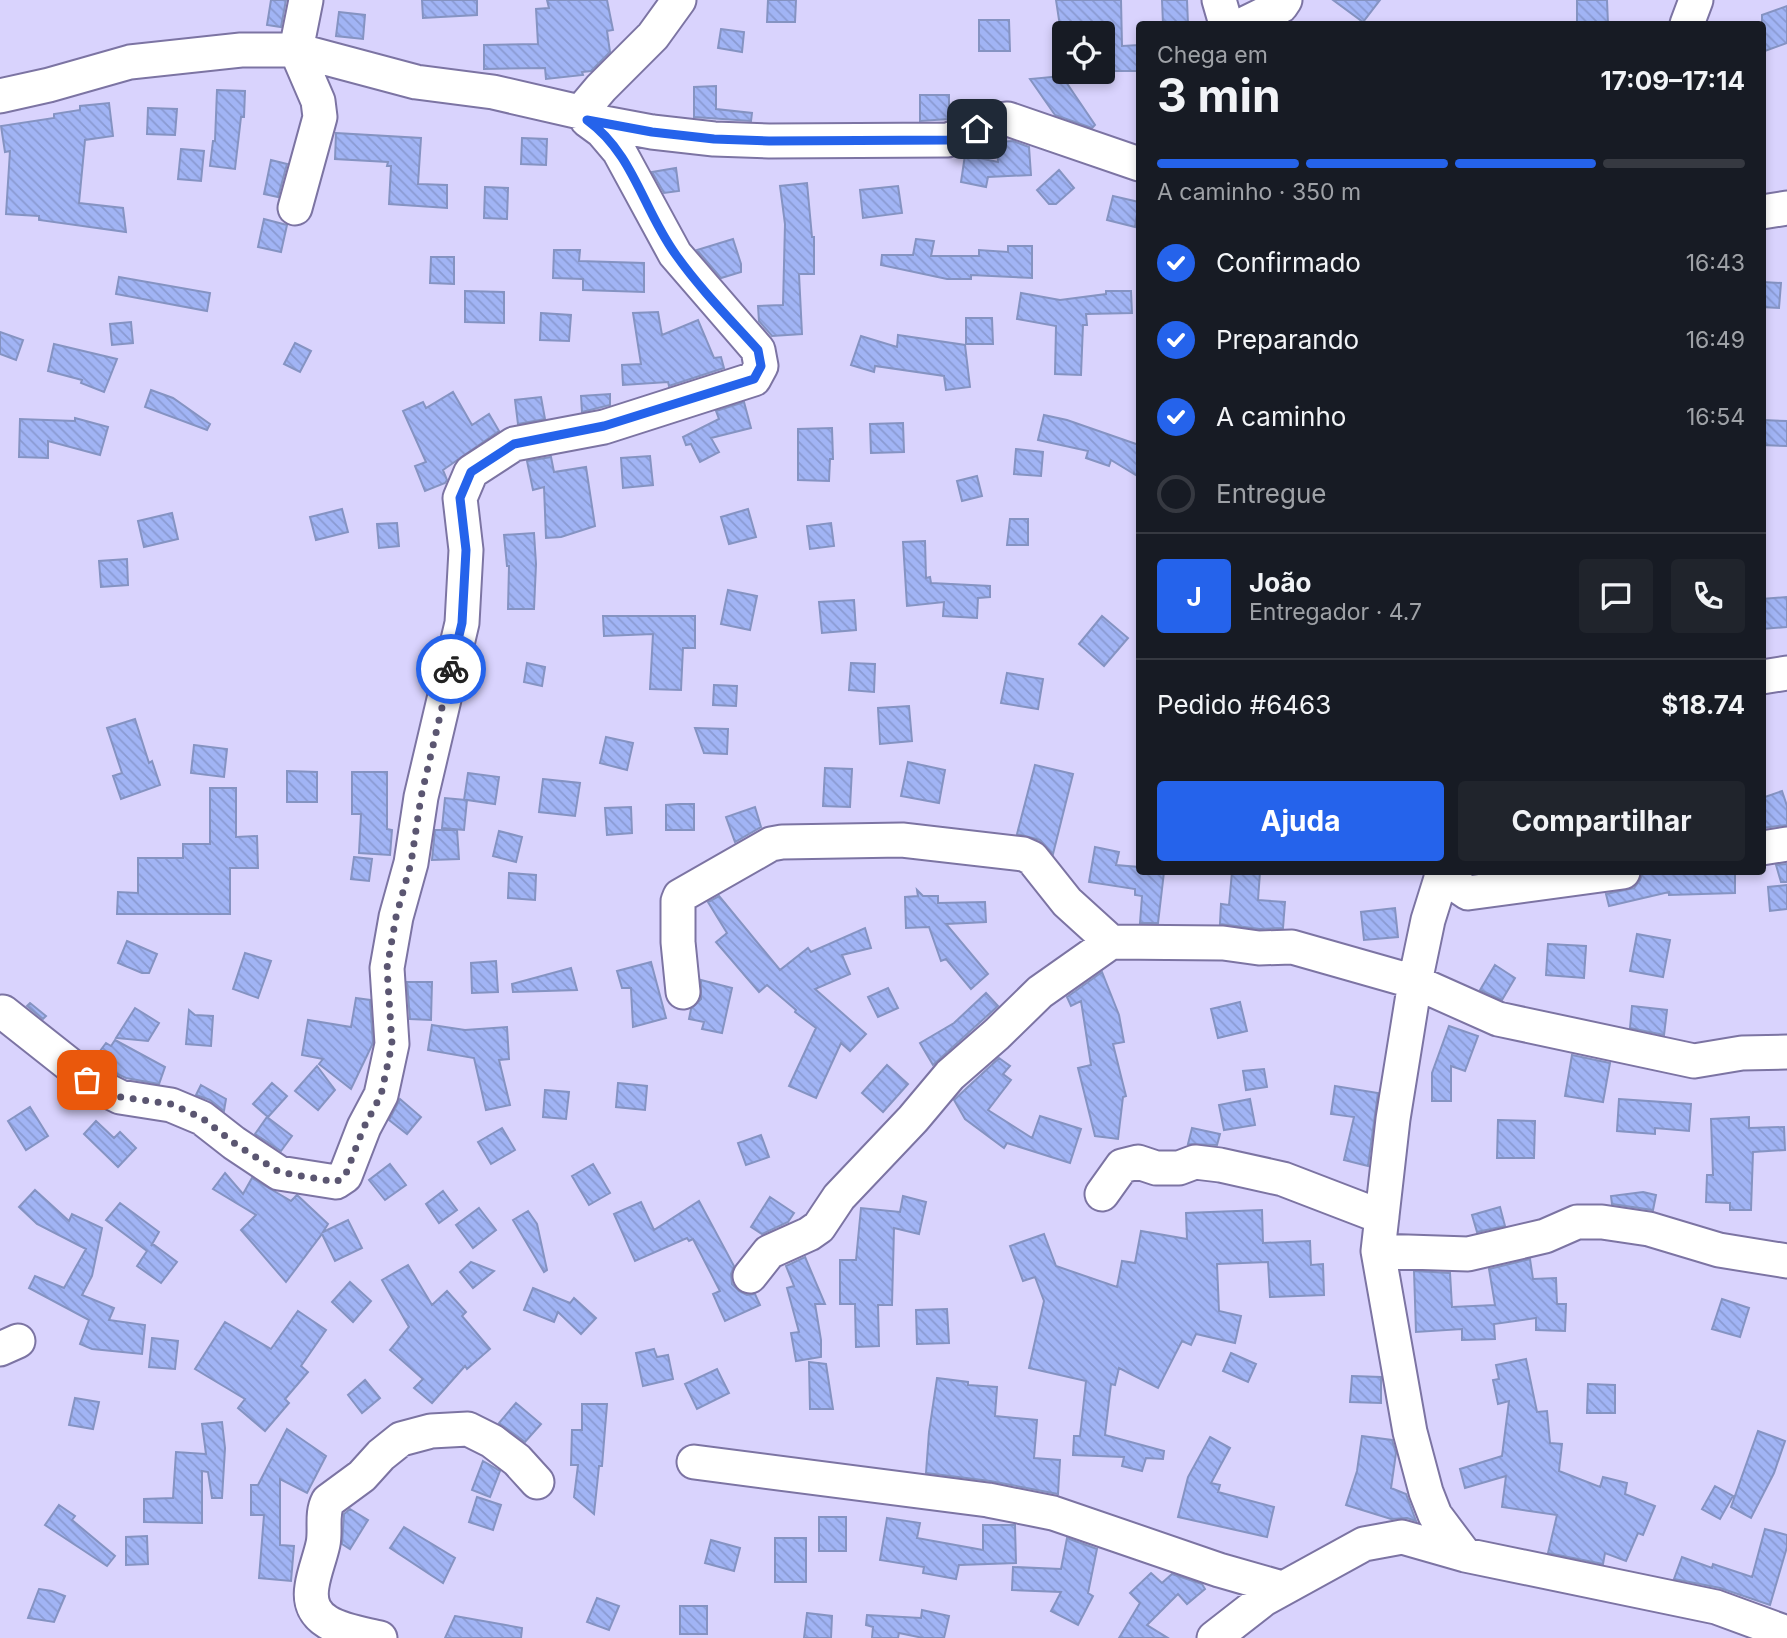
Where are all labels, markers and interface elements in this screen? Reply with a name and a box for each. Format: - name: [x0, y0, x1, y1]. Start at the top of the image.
- map controls: [1052, 21, 1115, 84]
- button: locate: [1052, 21, 1115, 84]
- text: Chega em: [1157, 41, 1268, 69]
- text: 17:09–17:14: [1601, 65, 1745, 96]
- text: 3 min: [1157, 67, 1281, 123]
- pin: [947, 99, 1007, 159]
- icon: home: [958, 110, 996, 148]
- text: A caminho · 350 m: [1157, 178, 1361, 206]
- icon: check: [1157, 244, 1195, 282]
- text: Confirmado: [1216, 247, 1361, 278]
- text: 16:43: [1686, 249, 1745, 277]
- icon: check: [1157, 321, 1195, 359]
- text: Preparando: [1216, 324, 1359, 355]
- text: 16:49: [1686, 326, 1745, 354]
- icon: check: [1157, 398, 1195, 436]
- text: A caminho: [1216, 401, 1346, 432]
- text: 16:54: [1686, 403, 1745, 431]
- text: Entregue: [1216, 478, 1327, 509]
- button: chat: [1579, 559, 1653, 633]
- button: phone: [1671, 559, 1745, 633]
- text: João: [1249, 567, 1311, 598]
- text: J: [1186, 581, 1202, 612]
- text: Entregador · 4.7: [1249, 598, 1422, 626]
- courier: [416, 634, 486, 704]
- icon: bike: [432, 650, 470, 688]
- text: Pedido #6463: [1157, 689, 1331, 720]
- text: $18.74: [1661, 689, 1745, 720]
- button: Ajuda: [1157, 781, 1444, 861]
- button: Compartilhar: [1458, 781, 1745, 861]
- pin: [57, 1050, 117, 1110]
- icon: bag: [68, 1061, 106, 1099]

